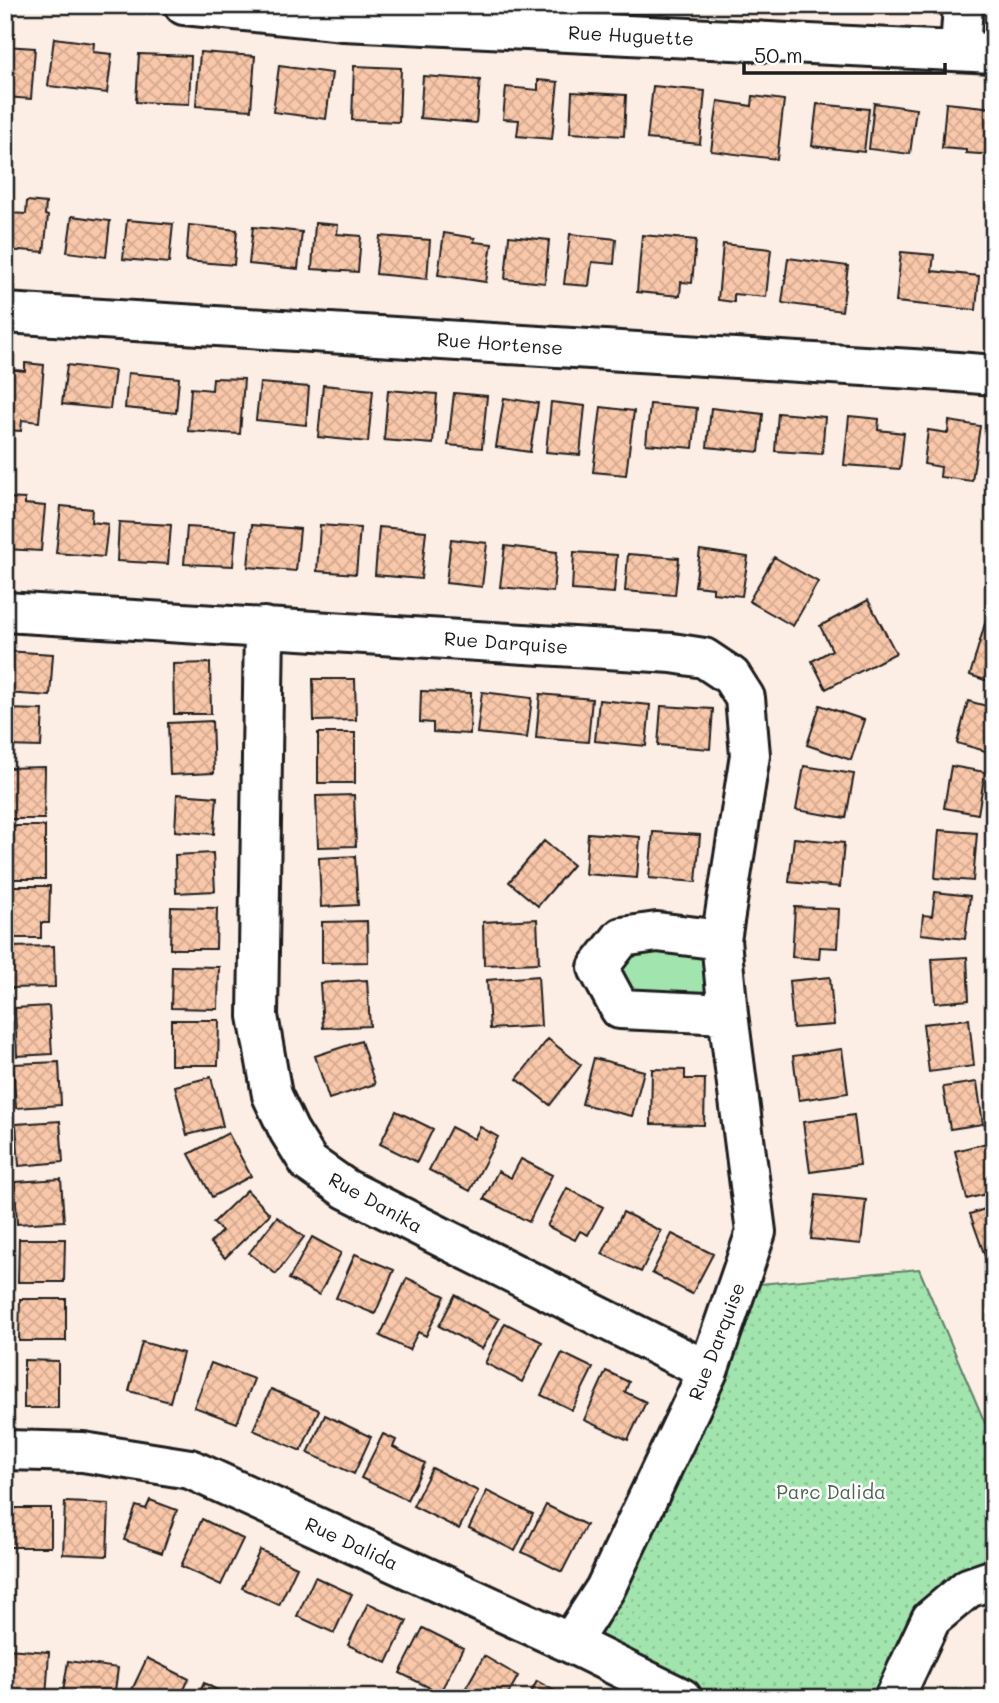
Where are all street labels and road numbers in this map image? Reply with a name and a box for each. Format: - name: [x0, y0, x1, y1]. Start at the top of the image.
- street label: Rue Huguette: [567, 19, 695, 51]
- street label: Rue Hortense: [436, 326, 564, 360]
- street label: Rue Darquise: [443, 625, 569, 659]
- street label: Rue Danika: [325, 1166, 427, 1238]
- street label: Rue Darquise: [682, 1279, 750, 1403]
- street label: Rue Dalida: [302, 1511, 402, 1575]

